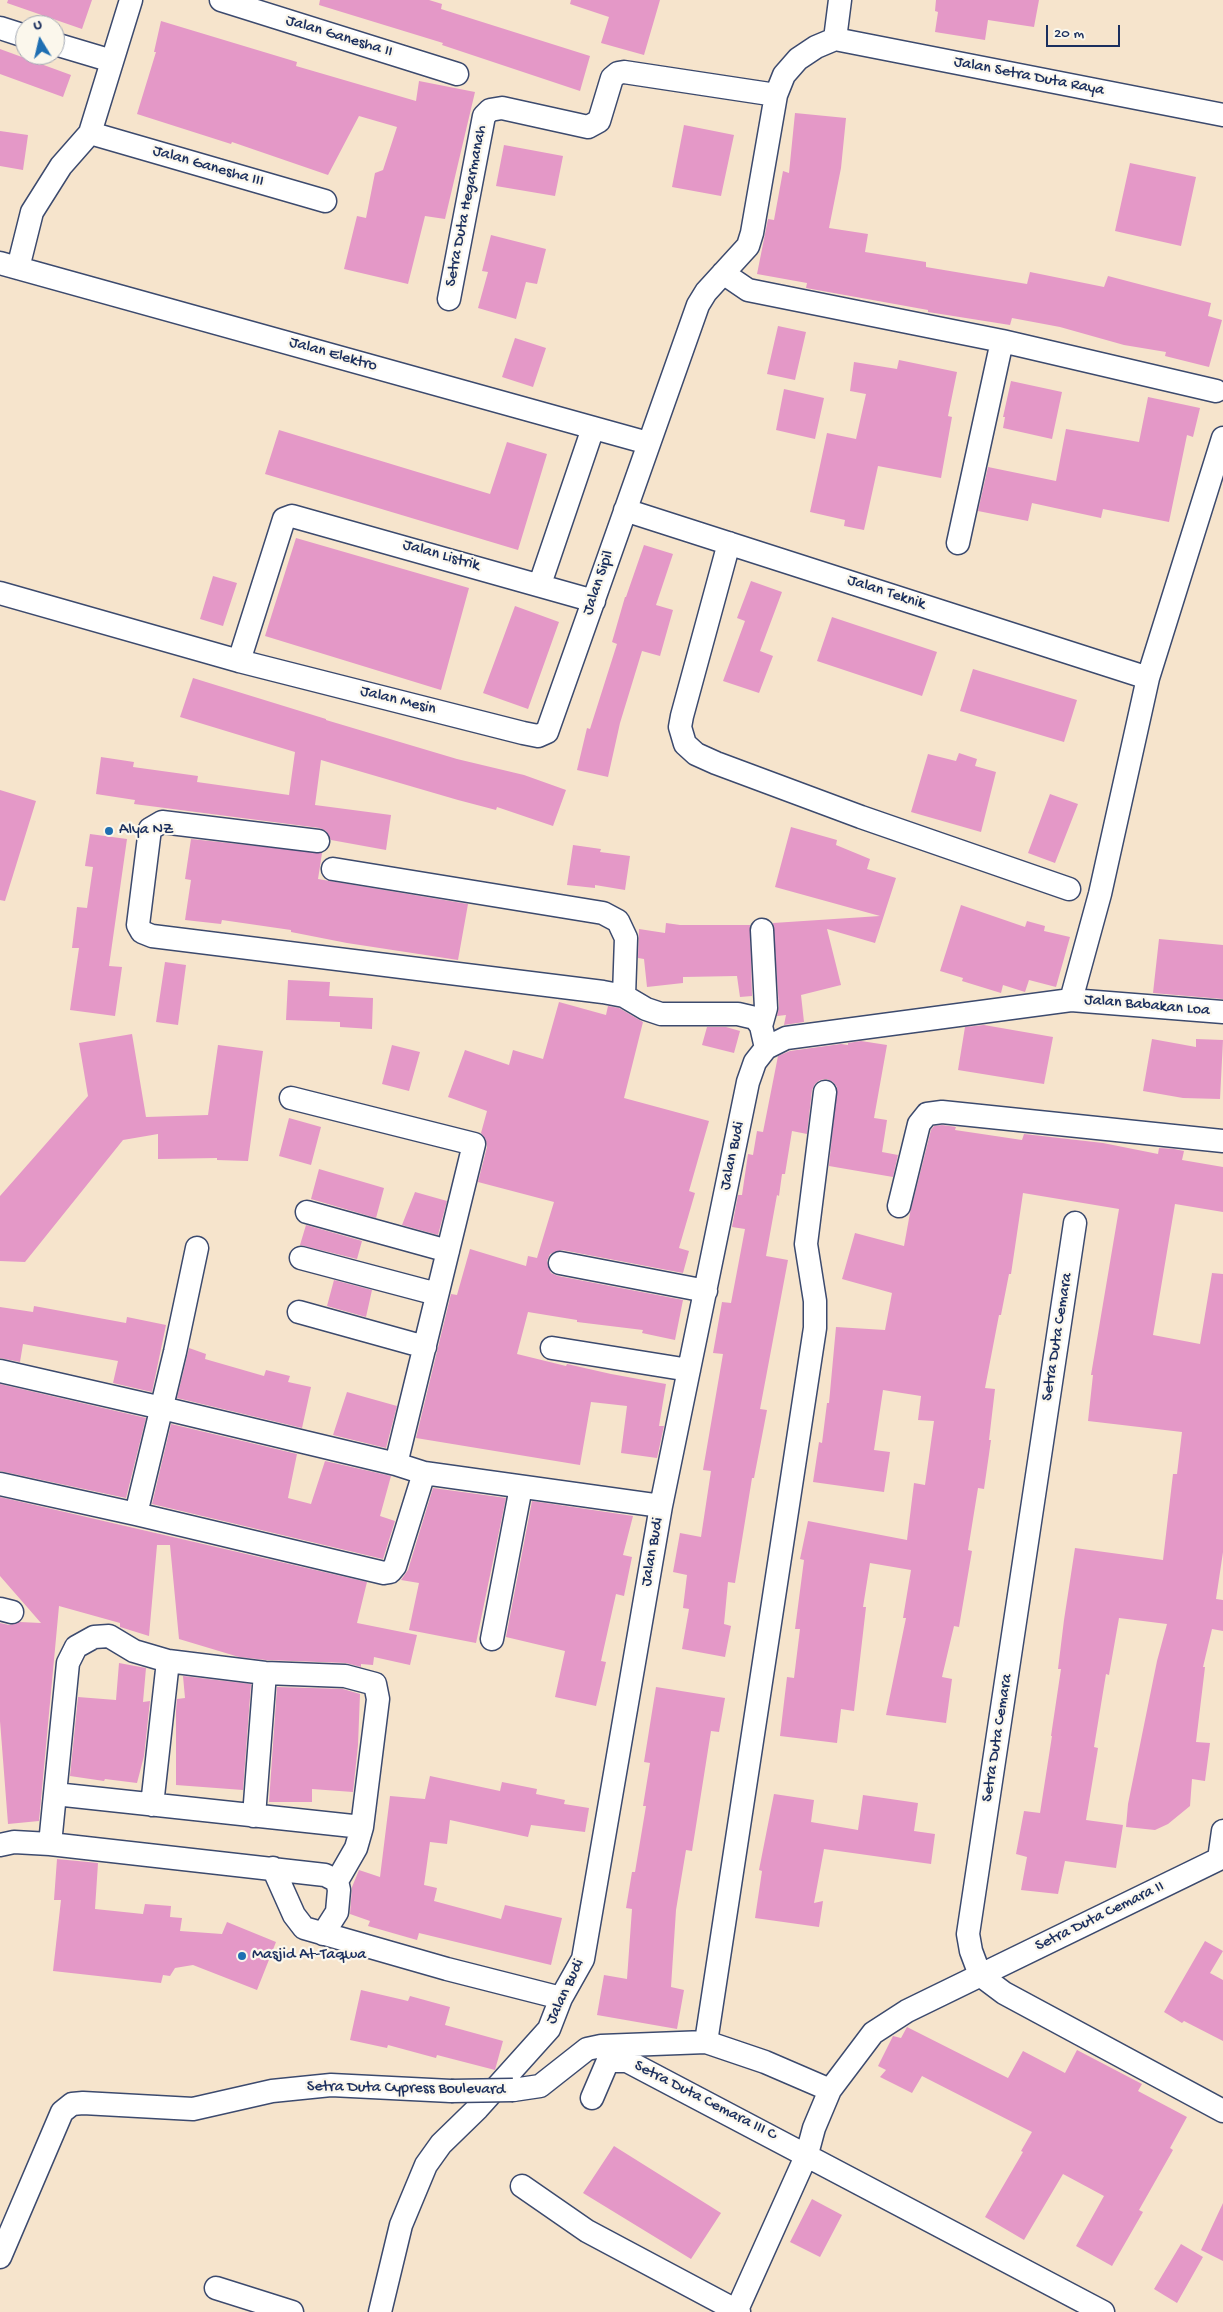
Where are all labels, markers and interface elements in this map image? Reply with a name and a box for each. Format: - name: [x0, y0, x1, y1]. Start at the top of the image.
- street label: Jalan Ganesha II: [283, 12, 395, 62]
- north arrow: [15, 15, 65, 65]
- scale bar: [1048, 15, 1122, 47]
- text: U: [32, 17, 43, 35]
- text: 20 m: [1054, 25, 1084, 43]
- street label: Jalan Setra Duta Raya: [952, 53, 1106, 101]
- street label: Setra Duta Hegarmanah: [442, 124, 492, 288]
- street label: Jalan Ganesha III: [150, 142, 266, 192]
- street label: Jalan Elektro: [287, 333, 379, 377]
- street label: Jalan Listrik: [400, 536, 482, 576]
- street label: Jalan Sipil: [579, 548, 619, 618]
- street label: Jalan Teknik: [845, 571, 927, 615]
- street label: Jalan Mesin: [358, 682, 438, 720]
- place label: Alya NZ: [119, 821, 173, 841]
- marker: Alya NZ: [103, 825, 115, 837]
- street label: Jalan Babakan Loa: [1083, 991, 1211, 1021]
- street label: Jalan Budi: [716, 1120, 750, 1192]
- street label: Setra Duta Cemara: [1038, 1272, 1078, 1402]
- street label: Jalan Budi: [637, 1516, 669, 1588]
- street label: Setra Duta Cemara: [978, 1673, 1018, 1803]
- street label: Setra Duta Cemara II: [1032, 1877, 1168, 1957]
- place label: Masjid At-Taqwa: [252, 1946, 366, 1966]
- marker: Masjid At-Taqwa: [236, 1950, 248, 1962]
- street label: Jalan Budi: [543, 1956, 589, 2028]
- street label: Setra Duta Cemara III C: [631, 2057, 779, 2145]
- street label: Setra Duta Cypress Boulevard: [307, 2078, 505, 2100]

